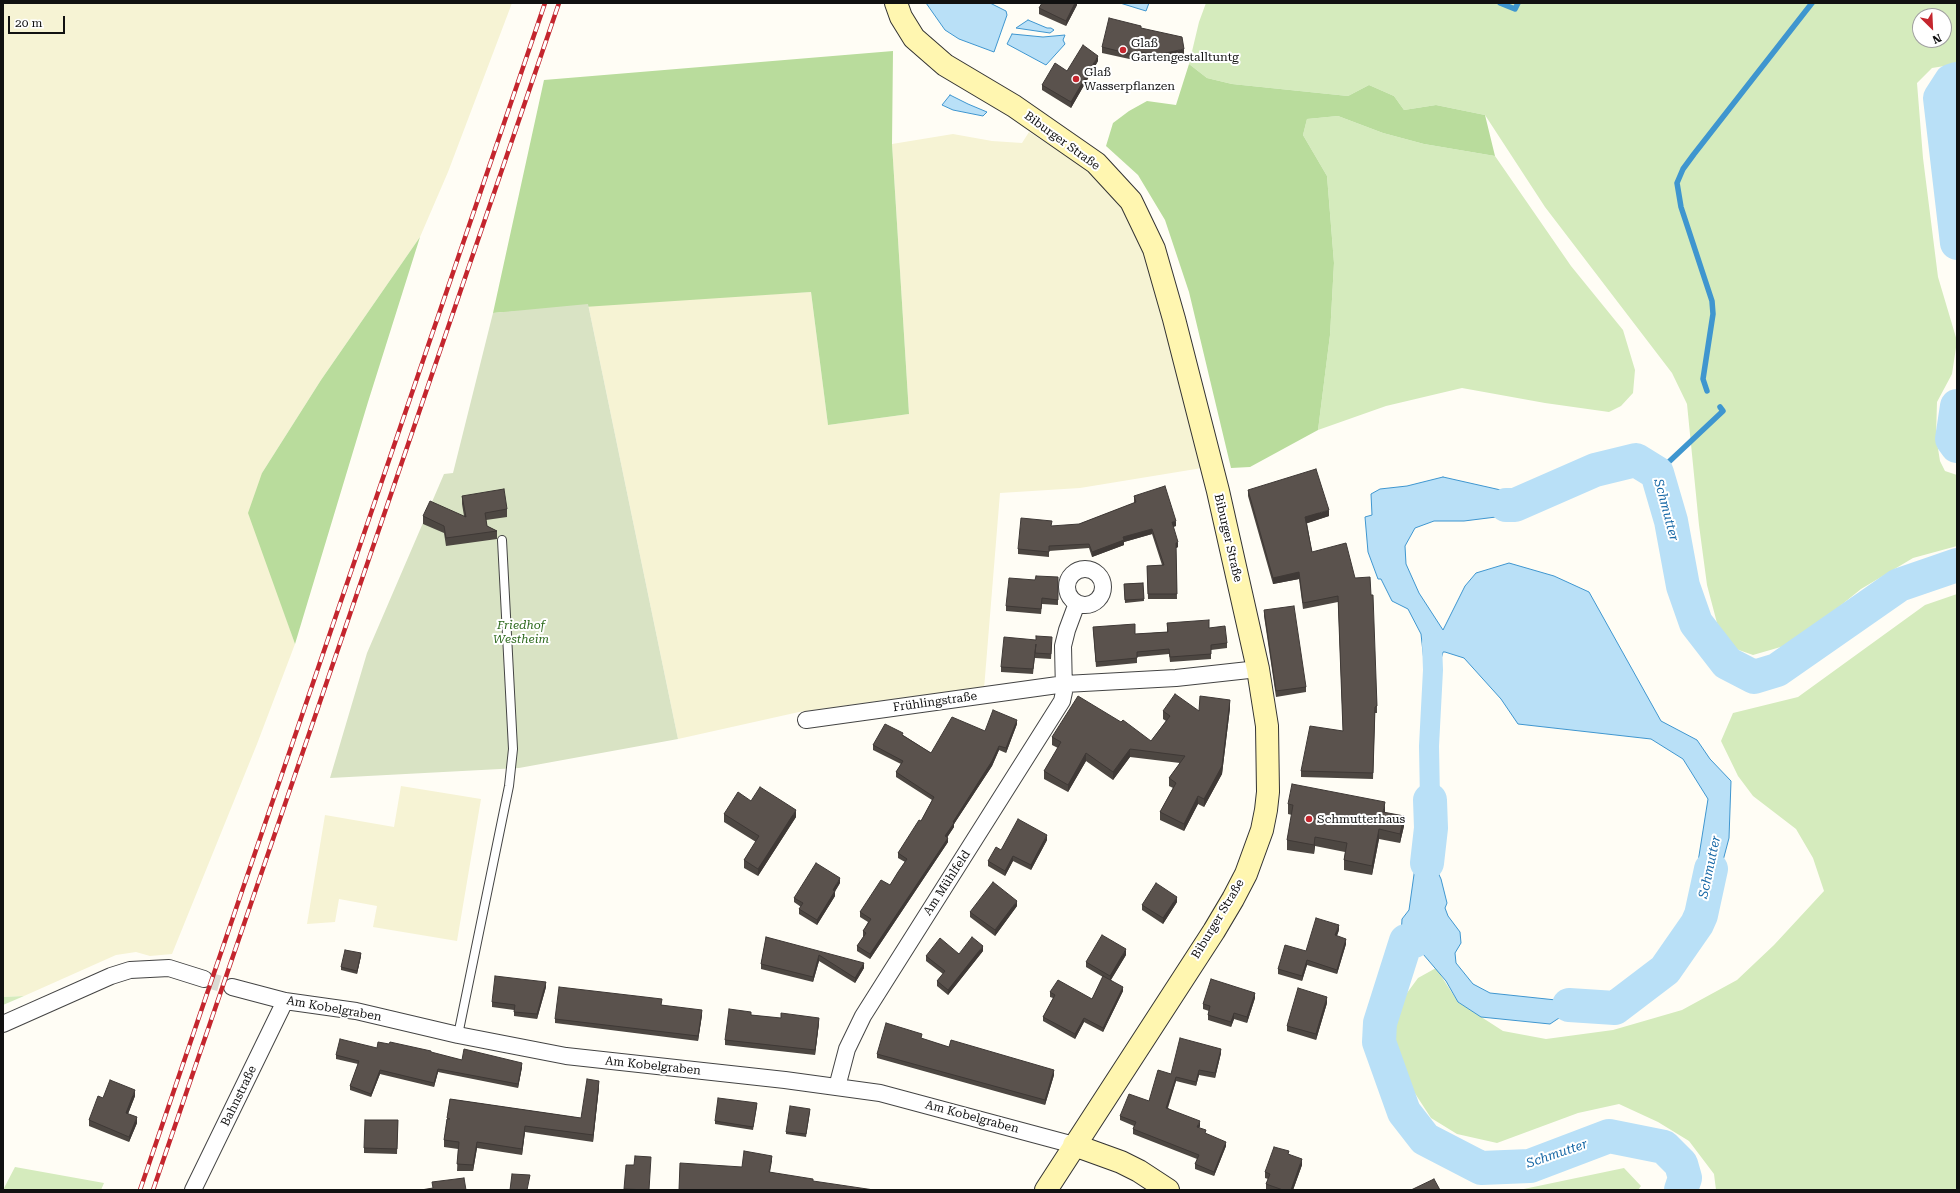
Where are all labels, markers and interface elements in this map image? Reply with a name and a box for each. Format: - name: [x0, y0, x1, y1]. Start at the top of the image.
- scale bar: [10, 8, 67, 34]
- north arrow: [1912, 8, 1952, 48]
- text: 20 m: [15, 16, 42, 30]
- text: N: [1930, 31, 1943, 46]
- place label: Glaß Gartengestalltuntg: [1131, 36, 1239, 64]
- marker: Glaß Gartengestalltuntg: [1118, 45, 1128, 55]
- place label: Glaß Wasserpflanzen: [1084, 65, 1175, 93]
- marker: Glaß Wasserpflanzen: [1071, 74, 1081, 84]
- street label: Biburger Straße: [1021, 109, 1103, 173]
- water label: Schmutter: [1650, 477, 1682, 543]
- street label: Biburger Straße: [1211, 492, 1245, 584]
- park label: Friedhof Westheim: [493, 618, 549, 646]
- street label: Frühlingstraße: [892, 689, 978, 715]
- place label: Schmutterhaus: [1317, 812, 1405, 826]
- marker: Schmutterhaus: [1304, 814, 1314, 824]
- water label: Schmutter: [1696, 834, 1724, 900]
- street label: Am Mühlfeld: [921, 848, 973, 918]
- street label: Biburger Straße: [1189, 877, 1247, 961]
- street label: Am Kobelgraben: [285, 994, 383, 1024]
- street label: Am Kobelgraben: [604, 1054, 702, 1078]
- street label: Bahnstraße: [218, 1063, 260, 1129]
- street label: Am Kobelgraben: [924, 1098, 1020, 1136]
- water label: Schmutter: [1524, 1136, 1590, 1172]

